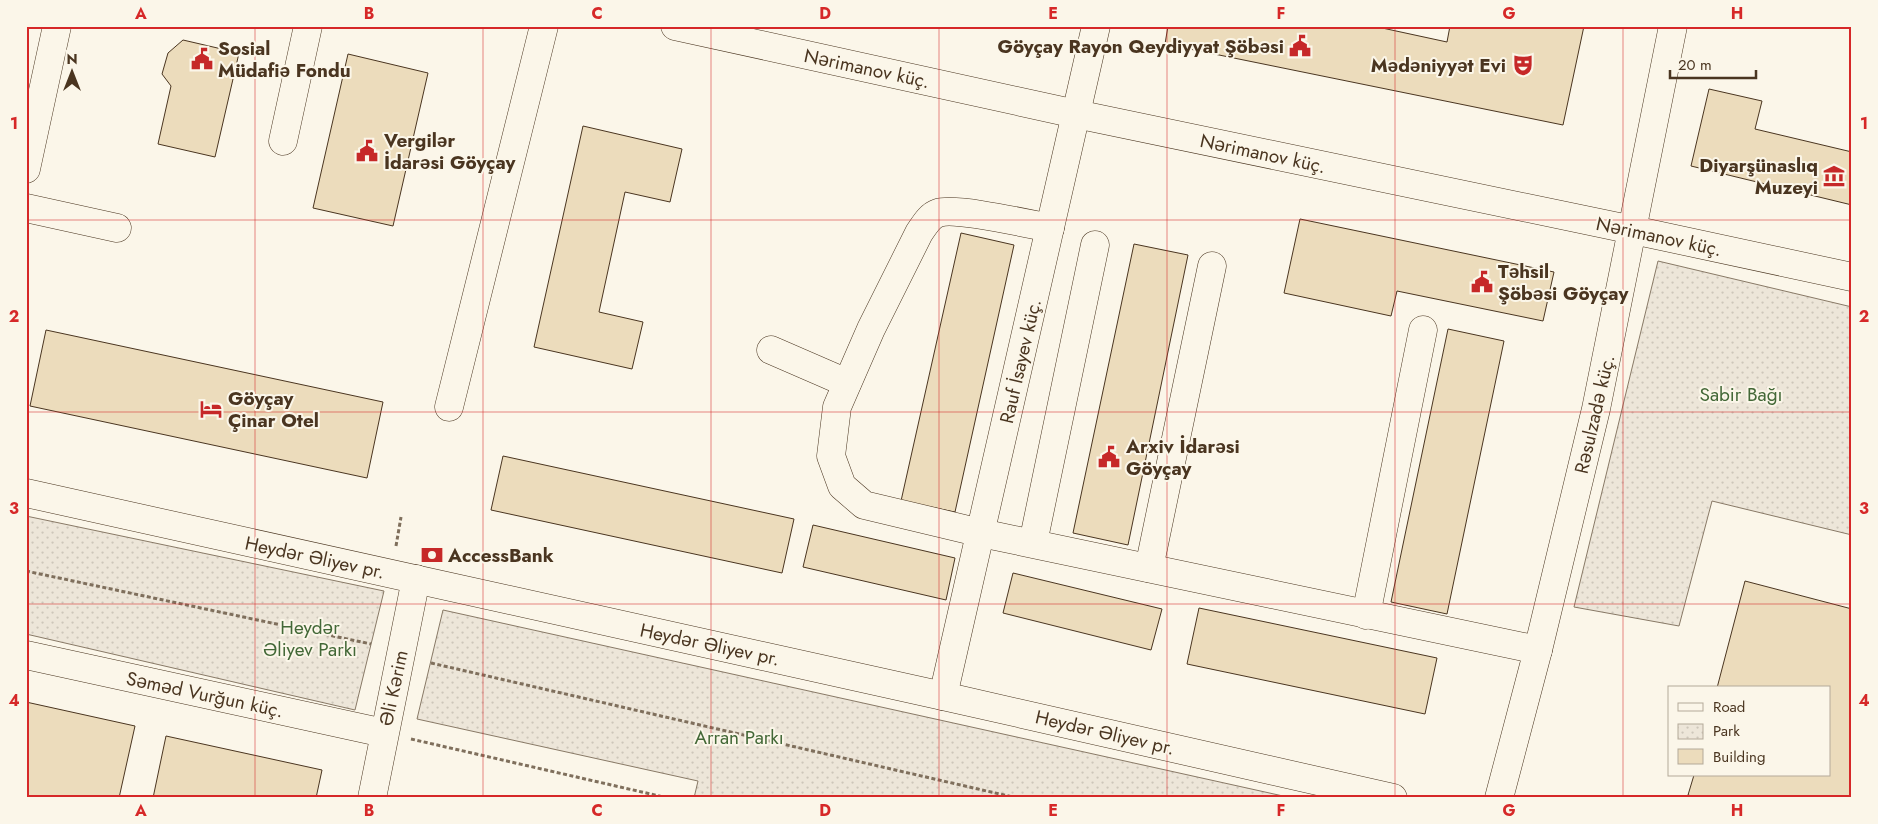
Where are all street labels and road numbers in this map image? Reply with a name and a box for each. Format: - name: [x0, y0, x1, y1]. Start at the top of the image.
- street label: Nərimanov küç.: [802, 42, 932, 95]
- street label: Nərimanov küç.: [1198, 127, 1328, 180]
- street label: Nərimanov küç.: [1594, 210, 1724, 263]
- street label: Rauf İsayev küç.: [993, 296, 1048, 426]
- street label: Rəsulzadə küç.: [1568, 352, 1621, 476]
- street label: Heydər Əliyev pr.: [243, 529, 387, 585]
- street label: Heydər Əliyev pr.: [638, 616, 782, 672]
- street label: Əli Kərim: [372, 648, 415, 729]
- street label: Səməd Vurğun küç.: [124, 665, 286, 724]
- street label: Heydər Əliyev pr.: [1033, 703, 1177, 762]

